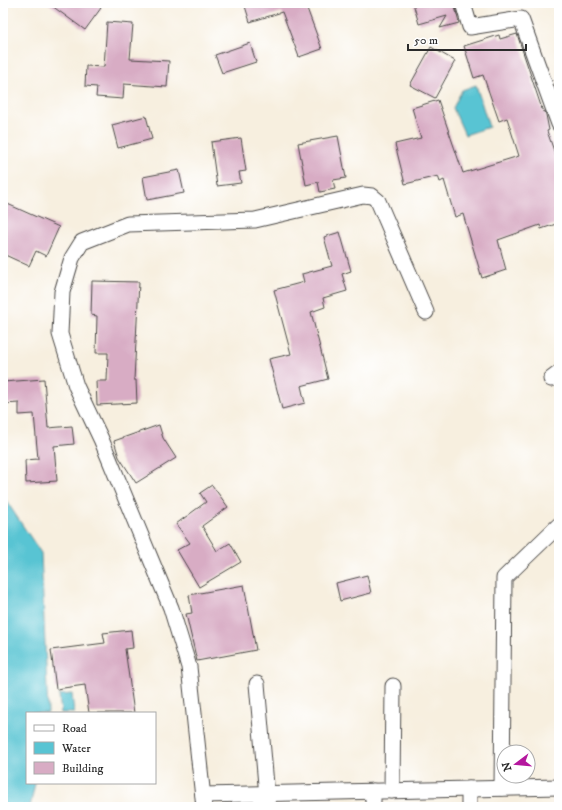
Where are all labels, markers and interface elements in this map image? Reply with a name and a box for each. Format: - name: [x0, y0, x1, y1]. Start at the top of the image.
- scale bar: [408, 26, 526, 52]
- text: 50 m: [414, 33, 438, 48]
- legend: [26, 712, 156, 784]
- text: Road: [62, 721, 87, 736]
- text: Water: [61, 741, 91, 756]
- north arrow: [496, 744, 536, 784]
- text: N: [499, 760, 515, 773]
- text: Building: [62, 761, 103, 776]

